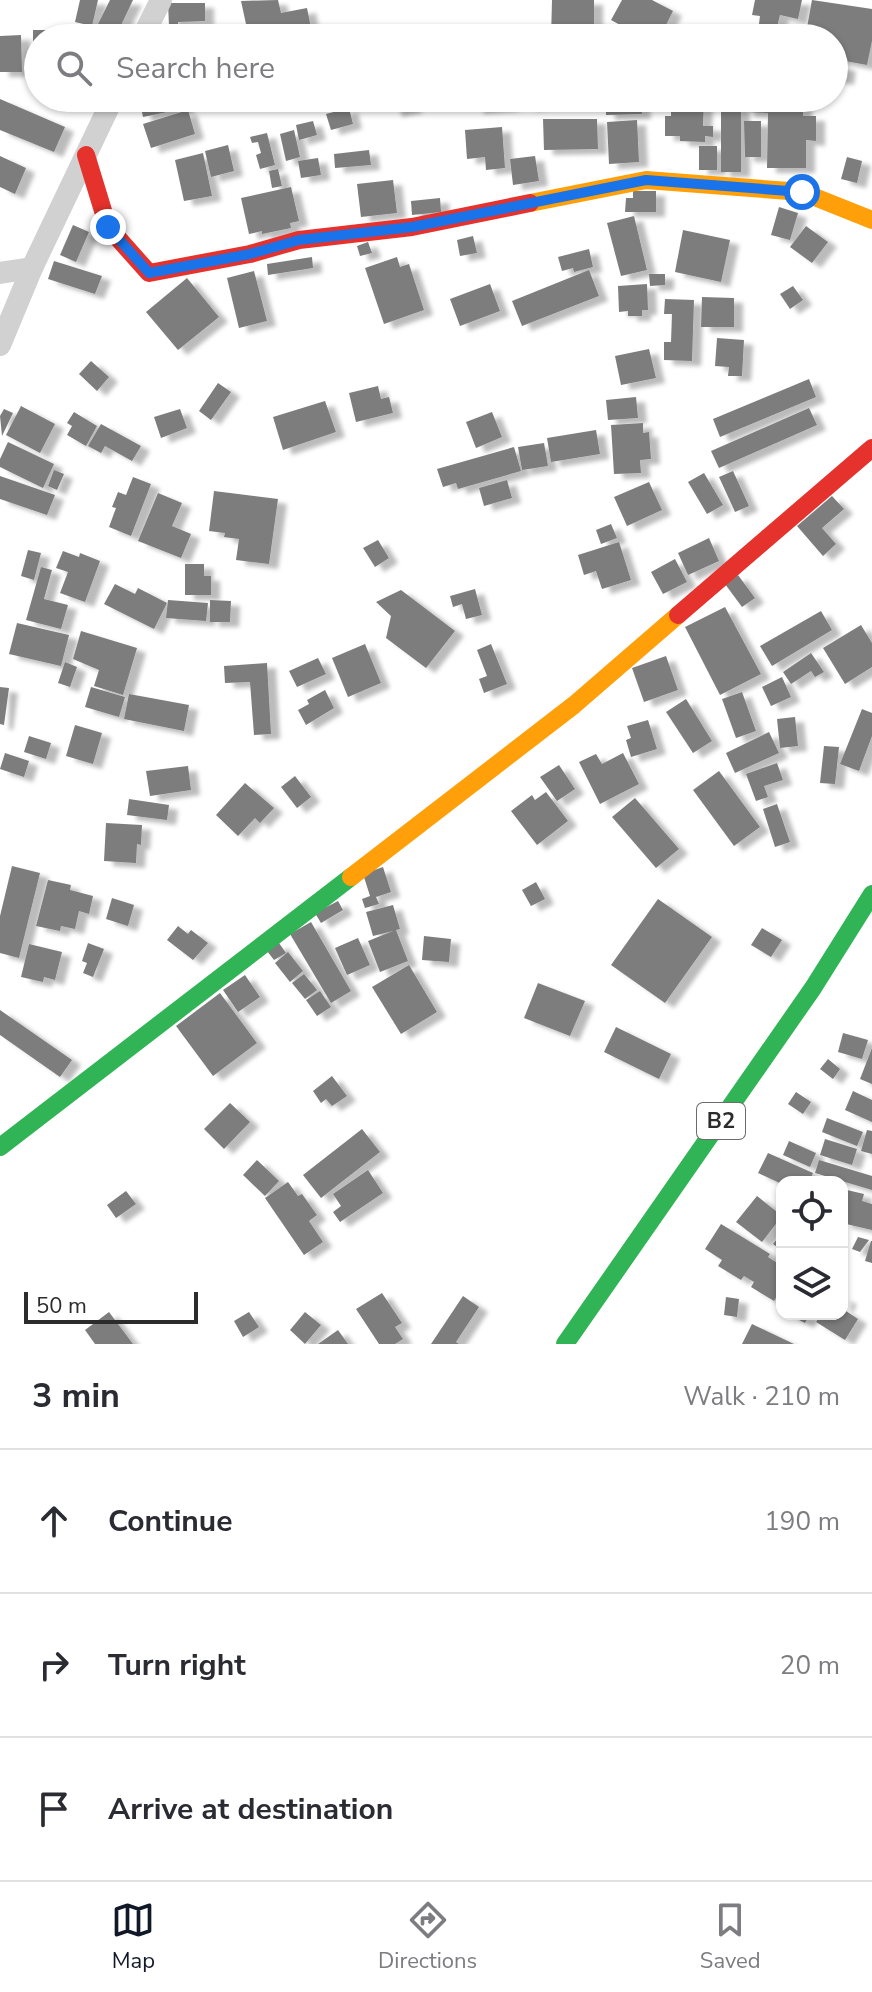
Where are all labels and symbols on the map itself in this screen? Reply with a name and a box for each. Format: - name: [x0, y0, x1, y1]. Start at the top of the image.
- route start: [784, 174, 820, 210]
- route end: [90, 209, 126, 245]
- road number: B2: [697, 1103, 745, 1139]
- scale bar: [24, 1288, 198, 1324]

